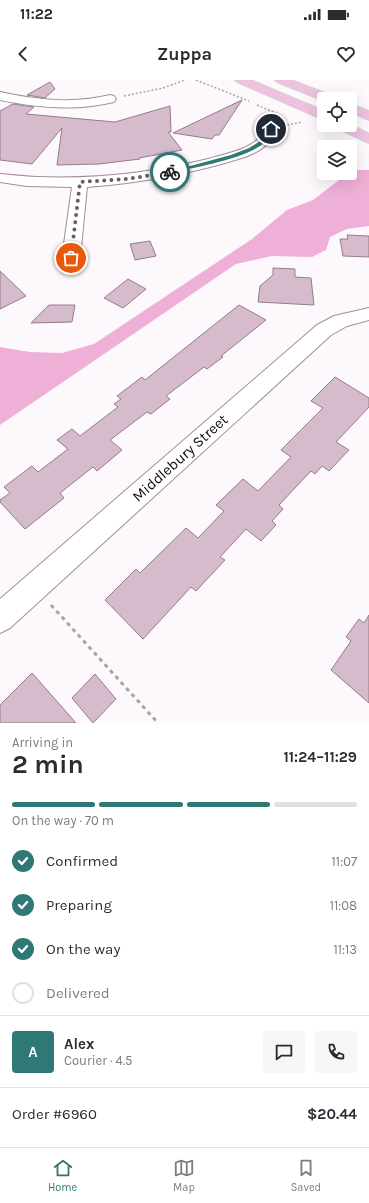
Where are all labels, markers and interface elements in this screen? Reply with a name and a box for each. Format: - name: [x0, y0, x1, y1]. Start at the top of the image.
- text: 11:22: [20, 5, 53, 23]
- icon: back: [12, 43, 34, 65]
- text: Zuppa: [157, 43, 212, 65]
- icon: heart: [335, 43, 357, 65]
- map controls: [317, 92, 357, 180]
- button: locate: [317, 92, 357, 132]
- pin: [254, 112, 288, 146]
- icon: home: [260, 118, 282, 140]
- button: layers: [317, 140, 357, 180]
- courier: [150, 152, 190, 192]
- icon: bike: [159, 161, 181, 183]
- pin: [54, 241, 88, 275]
- icon: bag: [60, 247, 82, 269]
- street label: Middlebury Street: [129, 410, 232, 505]
- text: Arriving in: [12, 735, 73, 750]
- text: 11:24–11:29: [283, 748, 357, 766]
- text: 2 min: [12, 749, 84, 780]
- text: On the way · 70 m: [12, 813, 114, 828]
- icon: check: [12, 850, 34, 872]
- text: Confirmed: [46, 852, 118, 870]
- text: 11:07: [332, 854, 357, 869]
- icon: check: [12, 894, 34, 916]
- text: Preparing: [46, 896, 112, 914]
- text: 11:08: [330, 898, 357, 913]
- icon: check: [12, 938, 34, 960]
- text: On the way: [46, 940, 120, 958]
- text: 11:13: [333, 942, 357, 957]
- text: Delivered: [46, 984, 110, 1002]
- button: chat: [263, 1031, 305, 1073]
- button: phone: [315, 1031, 357, 1073]
- text: Alex: [64, 1035, 94, 1053]
- text: A: [28, 1043, 38, 1061]
- text: Courier · 4.5: [64, 1053, 132, 1068]
- text: Order #6960: [12, 1105, 97, 1123]
- text: $20.44: [307, 1105, 357, 1123]
- tab: Home: [48, 1157, 77, 1194]
- tab: Map: [173, 1157, 195, 1194]
- tab: Saved: [291, 1157, 321, 1194]

